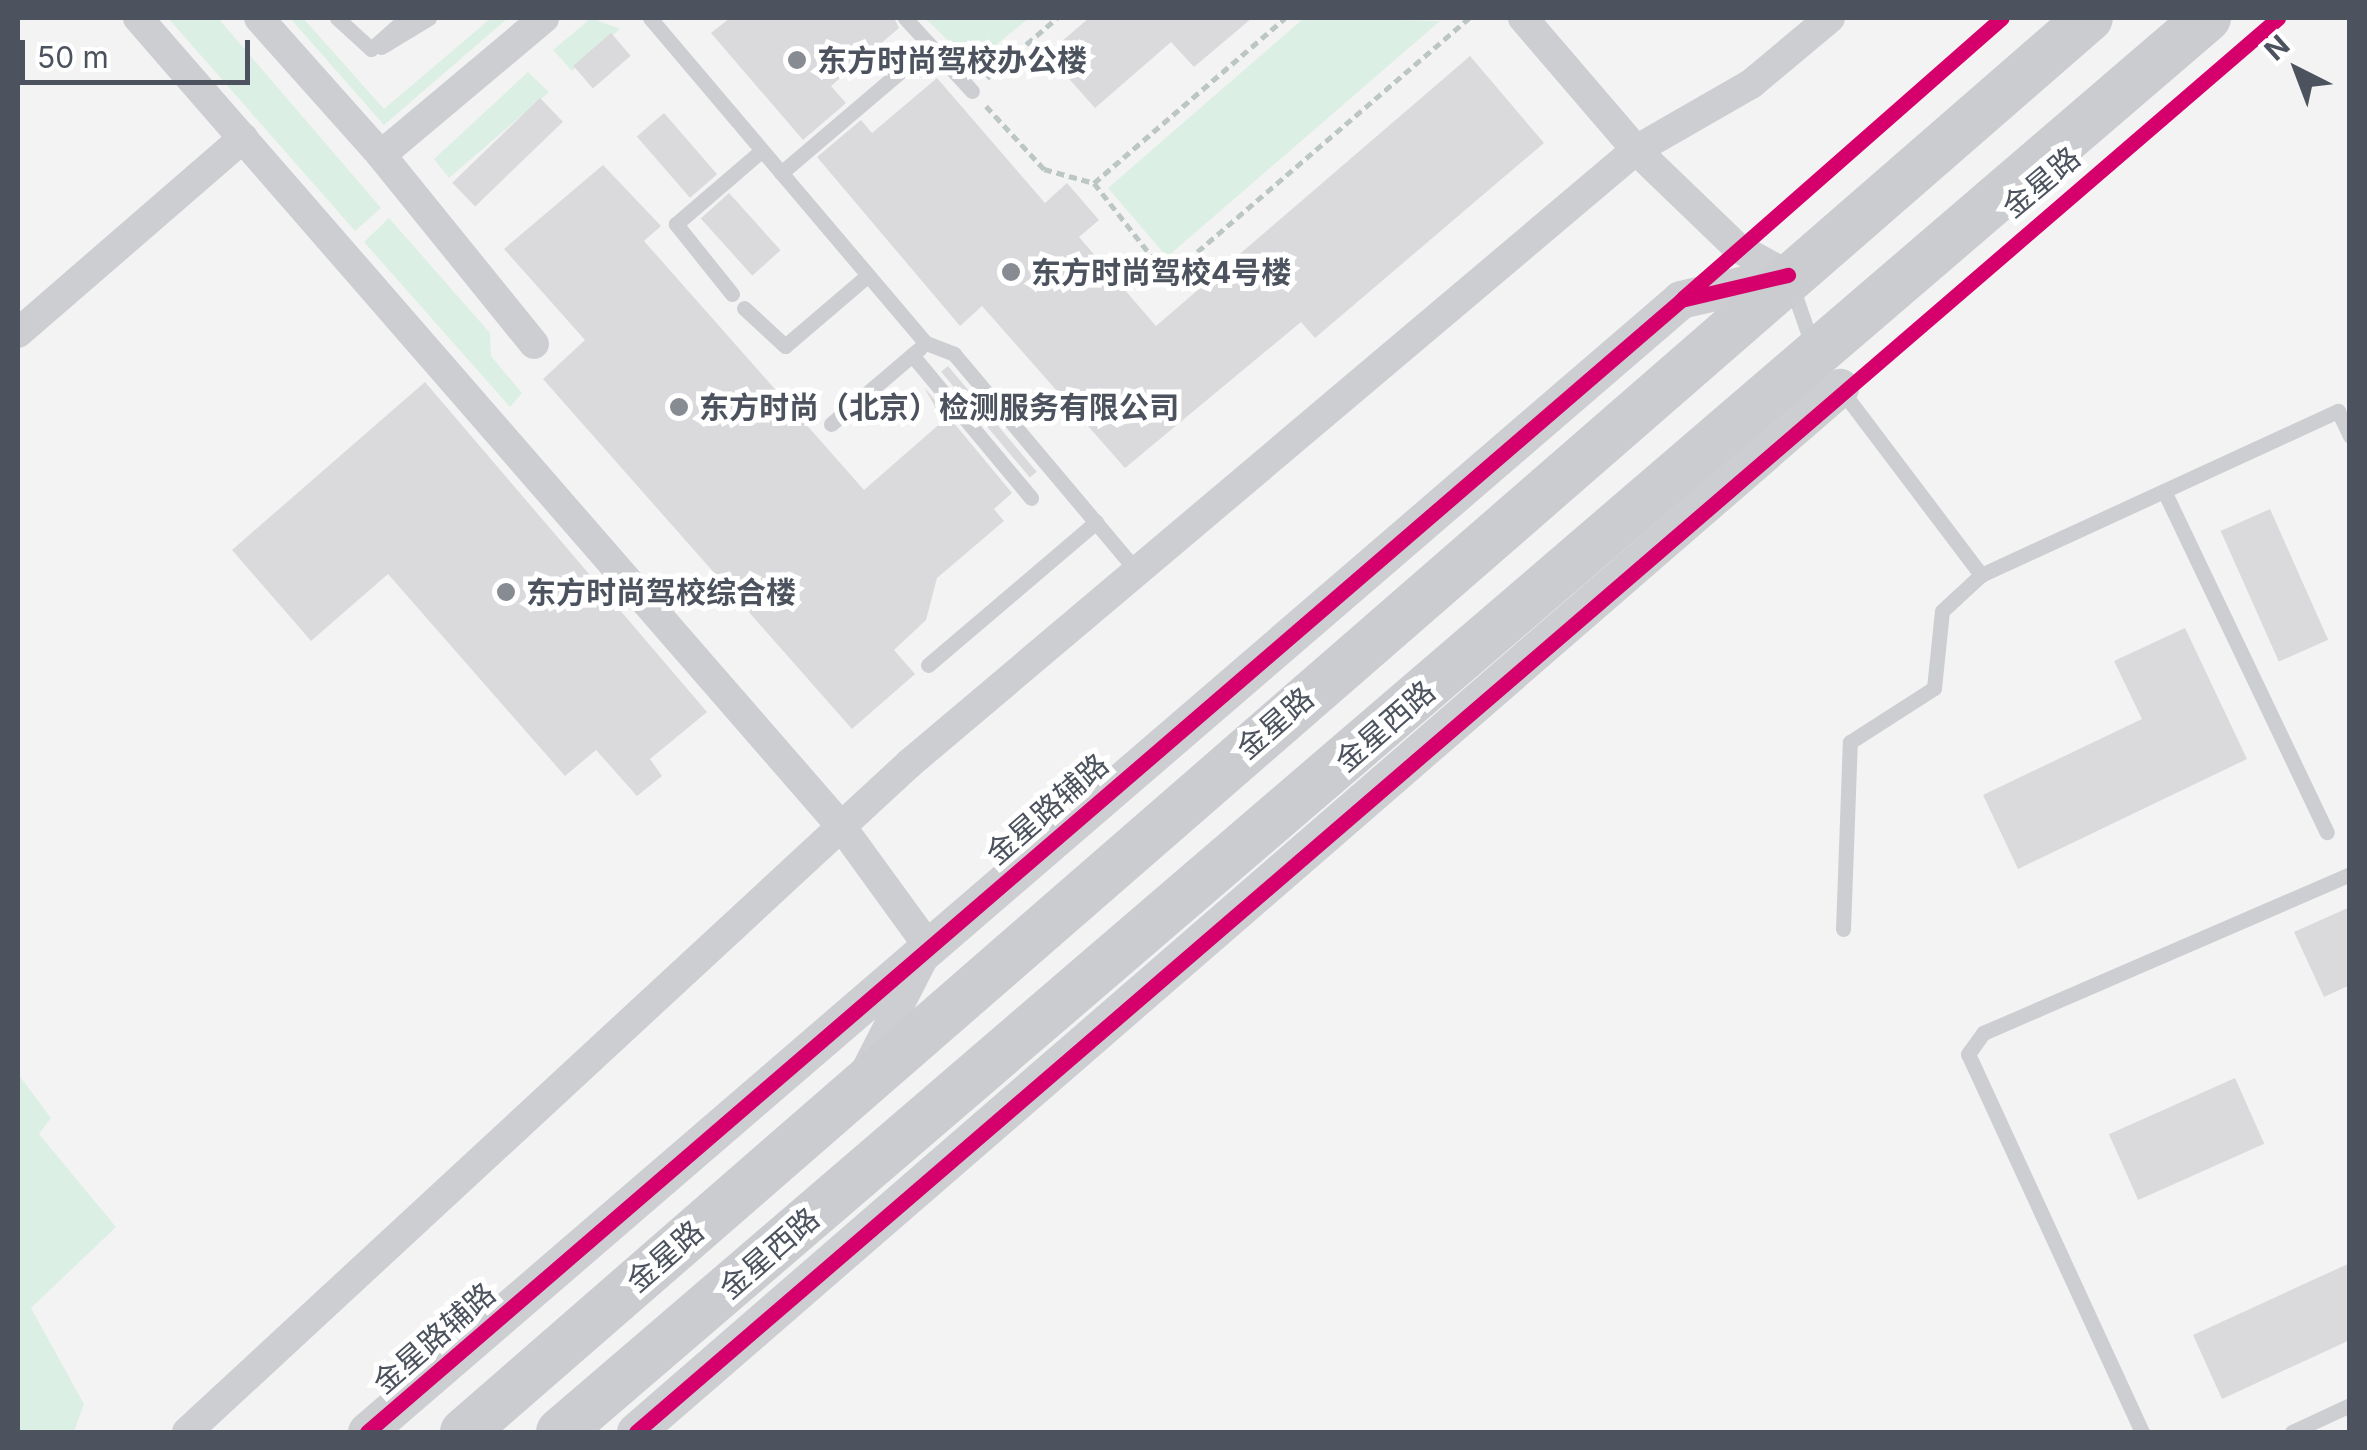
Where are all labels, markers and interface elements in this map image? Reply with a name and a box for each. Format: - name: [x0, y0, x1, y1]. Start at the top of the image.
- scale bar: [25, 20, 255, 82]
- north arrow: [2247, 20, 2347, 120]
- text: N: [2258, 28, 2296, 67]
- text: 50 m: [37, 39, 109, 75]
- place label: 东方时尚驾校办公楼: [817, 42, 1087, 78]
- marker: 东方时尚驾校办公楼: [786, 49, 808, 71]
- street label: 金星路: [1995, 139, 2087, 225]
- place label: 东方时尚驾校4号楼: [1031, 254, 1291, 290]
- marker: 东方时尚驾校4号楼: [1000, 261, 1022, 283]
- place label: 东方时尚（北京）检测服务有限公司: [699, 389, 1179, 425]
- marker: 东方时尚（北京）检测服务有限公司: [668, 396, 690, 418]
- place label: 东方时尚驾校综合楼: [526, 574, 796, 610]
- marker: 东方时尚驾校综合楼: [495, 581, 517, 603]
- street label: 金星西路: [1328, 673, 1442, 779]
- street label: 金星路: [1229, 680, 1321, 766]
- street label: 金星路辅路: [979, 746, 1115, 872]
- street label: 金星西路: [712, 1200, 826, 1306]
- street label: 金星路: [619, 1213, 711, 1299]
- street label: 金星路辅路: [366, 1275, 502, 1401]

